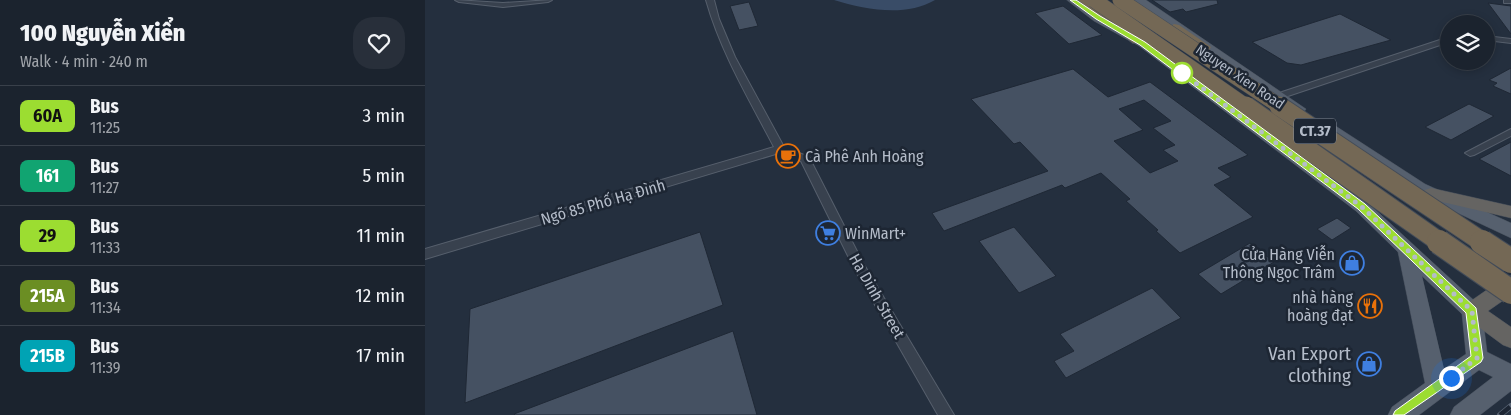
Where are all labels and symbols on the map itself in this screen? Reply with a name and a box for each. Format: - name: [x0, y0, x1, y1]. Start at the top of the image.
- street label: Nguyen Xien Road: [1193, 41, 1287, 113]
- unlabelled marker: [1171, 62, 1193, 84]
- road number: CT.37: [1294, 118, 1336, 144]
- cafe icon: Cà Phê Anh Hoàng: [775, 143, 801, 169]
- place label: Cà Phê Anh Hoàng: [805, 147, 924, 166]
- street label: Ngõ 85 Phố Hạ Đình: [538, 174, 667, 229]
- supermarket icon: WinMart+: [815, 220, 841, 246]
- place label: WinMart+: [845, 224, 906, 243]
- place label: Cửa Hàng Viễn Thông Ngọc Trâm: [1223, 245, 1335, 282]
- street label: Ha Dinh Street: [845, 250, 909, 342]
- shop icon: Cửa Hàng Viễn Thông Ngọc Trâm: [1339, 250, 1365, 276]
- place label: nhà hàng hoàng đạt: [1287, 288, 1354, 325]
- restaurant icon: nhà hàng hoàng đạt: [1357, 293, 1383, 319]
- place label: Van Export clothing: [1268, 342, 1352, 387]
- shop icon: Van Export clothing: [1356, 351, 1382, 377]
- your location: [1439, 366, 1464, 391]

